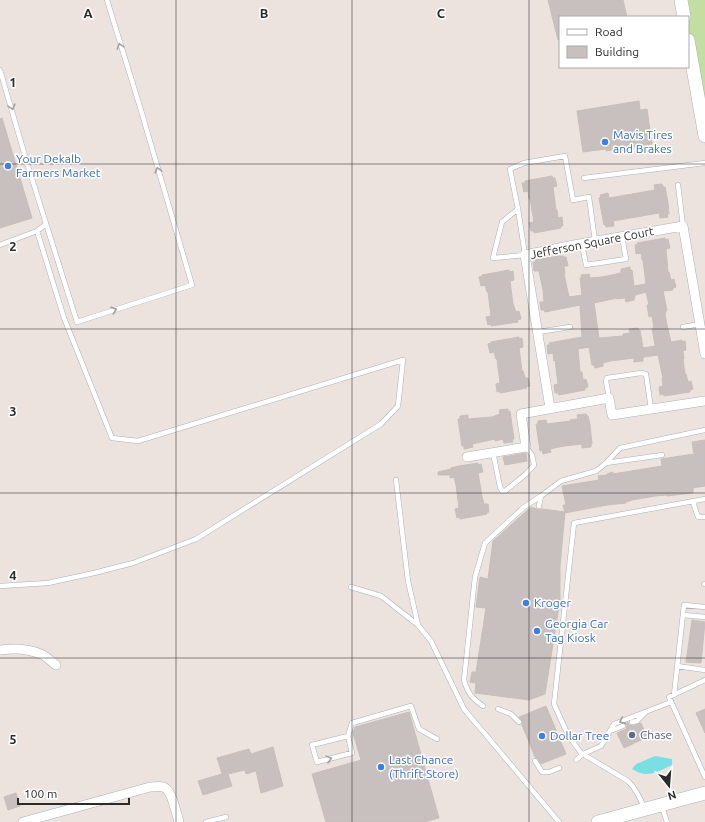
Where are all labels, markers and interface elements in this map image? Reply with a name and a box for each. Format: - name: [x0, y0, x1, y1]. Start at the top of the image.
- text: A: [83, 6, 93, 20]
- text: B: [260, 6, 269, 20]
- text: C: [437, 6, 446, 20]
- legend: [559, 16, 689, 68]
- text: Road: [595, 25, 623, 38]
- one-way arrow: [117, 42, 125, 49]
- text: Building: [595, 45, 639, 58]
- text: 1: [9, 75, 17, 89]
- one-way arrow: [7, 104, 16, 111]
- place label: Mavis Tires and Brakes: [613, 128, 673, 155]
- marker: Mavis Tires and Brakes: [600, 137, 610, 147]
- place label: Your Dekalb Farmers Market: [16, 152, 101, 179]
- marker: Your Dekalb Farmers Market: [3, 161, 13, 171]
- one-way arrow: [154, 167, 163, 174]
- street label: Jefferson Square Court: [529, 224, 655, 261]
- text: 2: [9, 239, 17, 253]
- one-way arrow: [111, 307, 118, 315]
- text: 3: [9, 404, 17, 418]
- text: 4: [9, 568, 17, 582]
- place label: Kroger: [534, 596, 571, 609]
- marker: Kroger: [521, 598, 531, 608]
- place label: Georgia Car Tag Kiosk: [545, 617, 608, 644]
- marker: Georgia Car Tag Kiosk: [532, 626, 542, 636]
- one-way arrow: [618, 716, 625, 724]
- place label: Chase: [640, 728, 672, 741]
- place label: Dollar Tree: [550, 729, 609, 742]
- marker: Chase: [627, 730, 637, 740]
- marker: Dollar Tree: [537, 731, 547, 741]
- text: 5: [9, 732, 17, 746]
- place label: Last Chance (Thrift Store): [389, 753, 459, 781]
- one-way arrow: [326, 755, 333, 764]
- marker: Last Chance (Thrift Store): [376, 762, 386, 772]
- north arrow: [649, 766, 689, 806]
- scale bar: [18, 780, 129, 806]
- text: 100 m: [24, 787, 57, 800]
- text: N: [666, 789, 678, 803]

